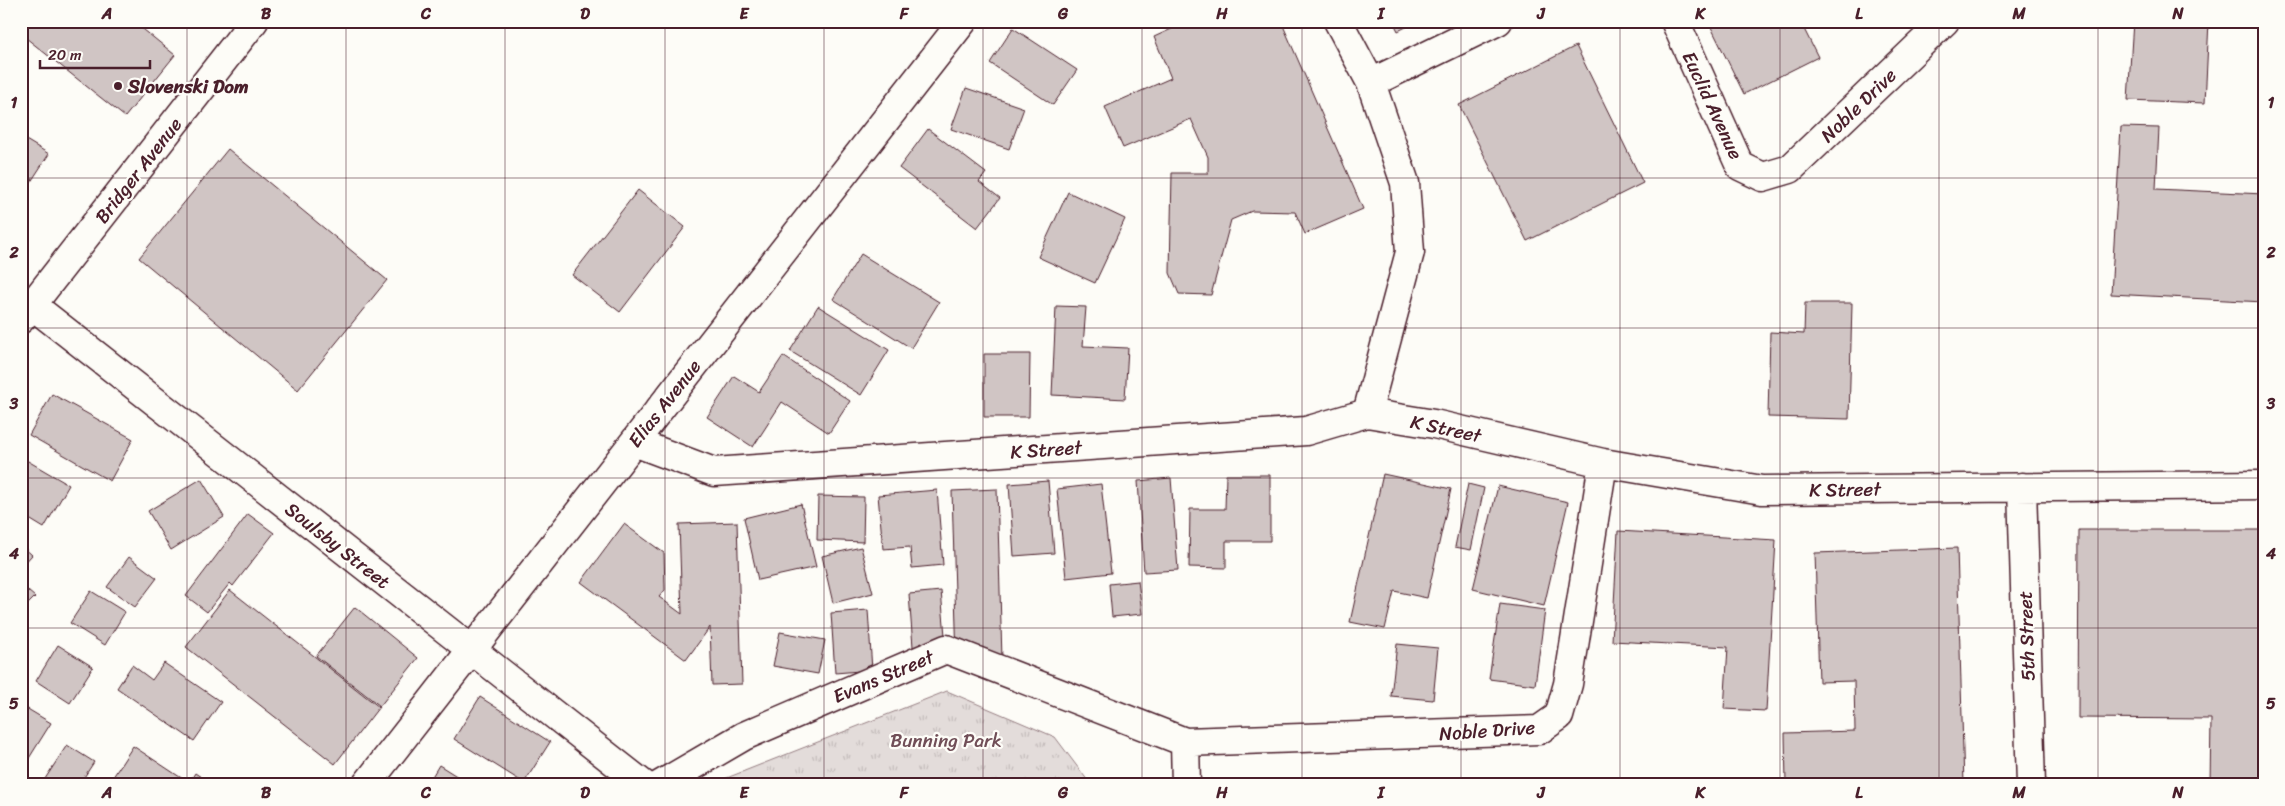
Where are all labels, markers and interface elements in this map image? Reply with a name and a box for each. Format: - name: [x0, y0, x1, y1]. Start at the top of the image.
- text: A: [101, 0, 112, 28]
- text: B: [261, 0, 272, 28]
- text: C: [420, 0, 432, 28]
- text: D: [580, 0, 590, 28]
- text: E: [740, 0, 750, 28]
- text: F: [899, 0, 910, 28]
- text: G: [1057, 0, 1069, 28]
- text: H: [1215, 0, 1228, 28]
- text: I: [1377, 0, 1386, 28]
- text: J: [1536, 0, 1546, 28]
- text: K: [1694, 0, 1706, 28]
- text: L: [1855, 0, 1863, 28]
- text: M: [2011, 0, 2026, 28]
- text: N: [2171, 0, 2184, 28]
- scale bar: [40, 38, 150, 70]
- text: 20 m: [48, 42, 82, 68]
- street label: Euclid Avenue: [1673, 45, 1752, 165]
- street label: Noble Drive: [1812, 60, 1905, 151]
- place label: Slovenski Dom: [127, 70, 249, 103]
- marker: Slovenski Dom: [112, 80, 124, 92]
- text: 1: [11, 88, 18, 117]
- text: 1: [2268, 88, 2275, 117]
- street label: Bridger Avenue: [86, 110, 191, 231]
- text: 2: [8, 238, 19, 267]
- text: 2: [2265, 238, 2276, 267]
- street label: Elias Avenue: [619, 352, 710, 455]
- text: 3: [9, 389, 19, 418]
- text: 3: [2266, 389, 2276, 418]
- street label: K Street: [1407, 405, 1486, 452]
- street label: K Street: [1009, 430, 1084, 468]
- street label: K Street: [1809, 472, 1882, 507]
- street label: Soulsby Street: [278, 493, 398, 597]
- text: 4: [8, 539, 19, 568]
- text: 4: [2265, 539, 2276, 568]
- street label: 5th Street: [2008, 590, 2045, 682]
- street label: Evans Street: [827, 640, 940, 713]
- text: 5: [9, 689, 19, 718]
- text: 5: [2266, 689, 2276, 718]
- street label: Noble Drive: [1438, 711, 1536, 750]
- park label: Bunning Park: [890, 724, 1002, 757]
- text: A: [101, 778, 112, 806]
- text: B: [261, 778, 272, 806]
- text: C: [420, 778, 432, 806]
- text: D: [580, 778, 590, 806]
- text: E: [740, 778, 750, 806]
- text: F: [899, 778, 910, 806]
- text: G: [1057, 778, 1069, 806]
- text: H: [1215, 778, 1228, 806]
- text: I: [1377, 778, 1386, 806]
- text: J: [1536, 778, 1546, 806]
- text: K: [1694, 778, 1706, 806]
- text: L: [1855, 778, 1863, 806]
- text: M: [2011, 778, 2026, 806]
- text: N: [2171, 778, 2184, 806]

